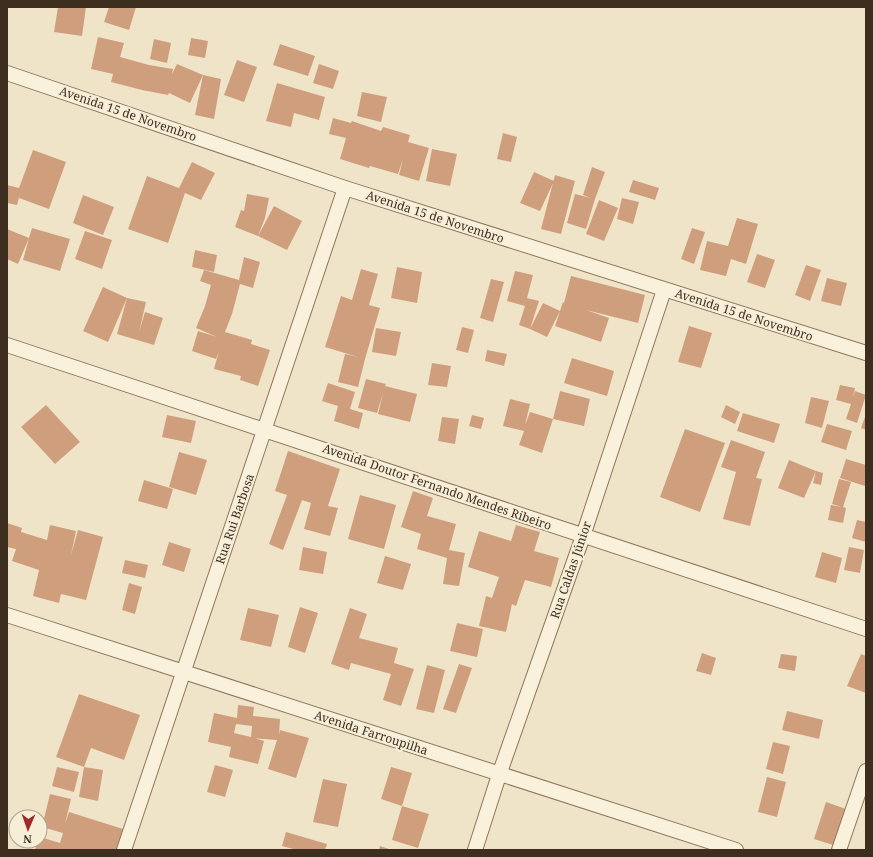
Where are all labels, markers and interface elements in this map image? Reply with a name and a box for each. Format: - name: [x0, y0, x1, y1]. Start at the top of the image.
- street label: Avenida 15 de Novembro: [57, 82, 199, 145]
- street label: Avenida 15 de Novembro: [364, 186, 506, 247]
- street label: Avenida 15 de Novembro: [673, 284, 815, 345]
- street label: Avenida Doutor Fernando Mendes Ribeiro: [320, 439, 554, 534]
- street label: Rua Rui Barbosa: [211, 471, 258, 566]
- street label: Rua Caldas Júnior: [546, 519, 595, 621]
- street label: Avenida Farroupilha: [312, 706, 430, 759]
- north arrow: [8, 809, 48, 849]
- text: N: [23, 832, 32, 847]

